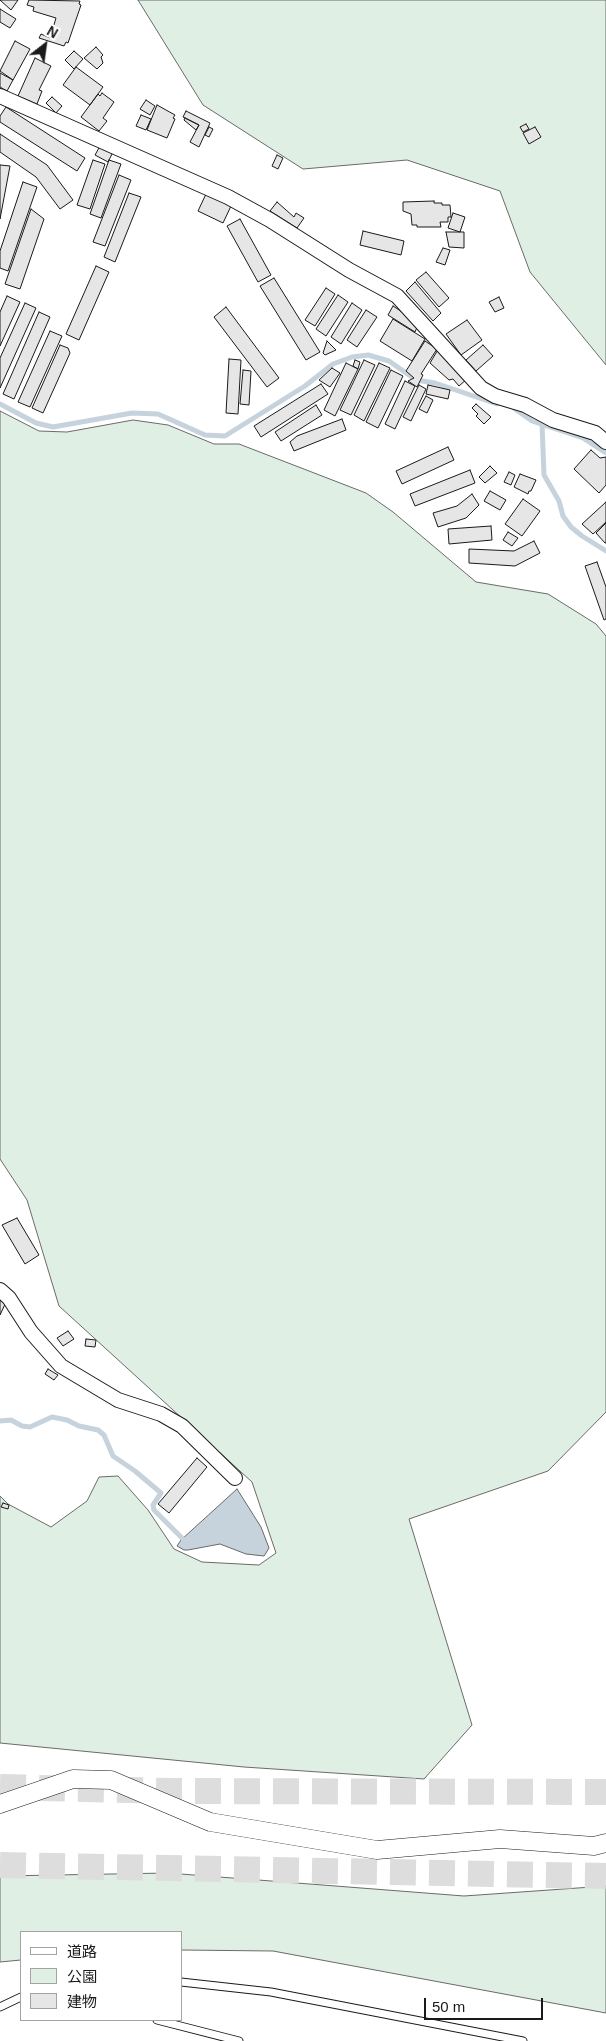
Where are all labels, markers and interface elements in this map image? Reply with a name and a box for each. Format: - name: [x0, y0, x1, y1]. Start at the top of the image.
- north arrow: [20, 20, 70, 70]
- text: N: [44, 23, 61, 41]
- legend: [20, 1931, 182, 2021]
- text: 道路: [67, 1943, 97, 1960]
- text: 公園: [67, 1968, 97, 1985]
- scale bar: [426, 1988, 545, 2020]
- text: 建物: [67, 1993, 97, 2010]
- text: 50 m: [432, 1998, 465, 2015]

